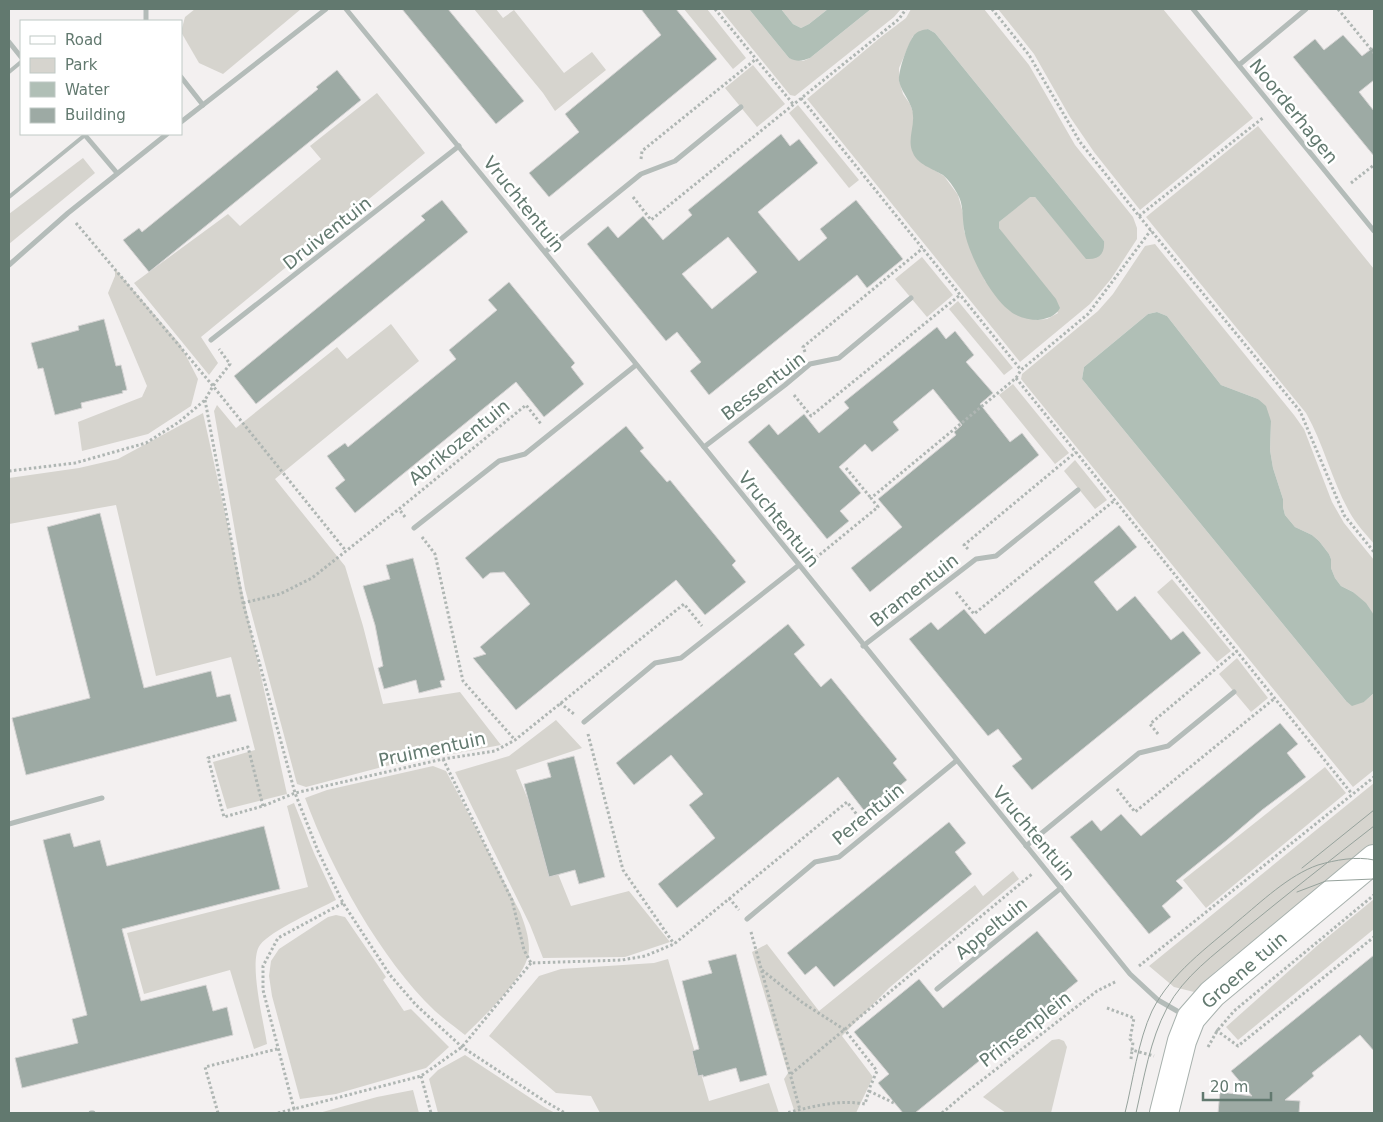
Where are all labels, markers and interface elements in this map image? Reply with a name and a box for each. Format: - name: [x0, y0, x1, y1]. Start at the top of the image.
- legend: [20, 20, 182, 135]
- text: Road: [65, 31, 103, 49]
- street label: Noorderhagen: [1245, 54, 1343, 168]
- text: Park: [65, 56, 98, 74]
- text: Water: [65, 81, 110, 99]
- text: Building: [65, 106, 126, 124]
- street label: Vruchtentuin: [479, 152, 569, 256]
- street label: Druiventuin: [279, 192, 375, 274]
- street label: Bessentuin: [717, 348, 809, 424]
- street label: Abrikozentuin: [404, 395, 514, 489]
- street label: Vruchtentuin: [734, 467, 824, 571]
- street label: Bramentuin: [866, 549, 962, 631]
- street label: Pruimentuin: [376, 727, 488, 771]
- street label: Perentuin: [828, 779, 908, 849]
- street label: Vruchtentuin: [988, 781, 1080, 885]
- street label: Appeltuin: [951, 893, 1031, 963]
- street label: Groene tuin: [1197, 927, 1291, 1013]
- street label: Prinsenplein: [975, 987, 1075, 1071]
- scale bar: [1203, 1070, 1270, 1102]
- text: 20 m: [1210, 1078, 1248, 1096]

